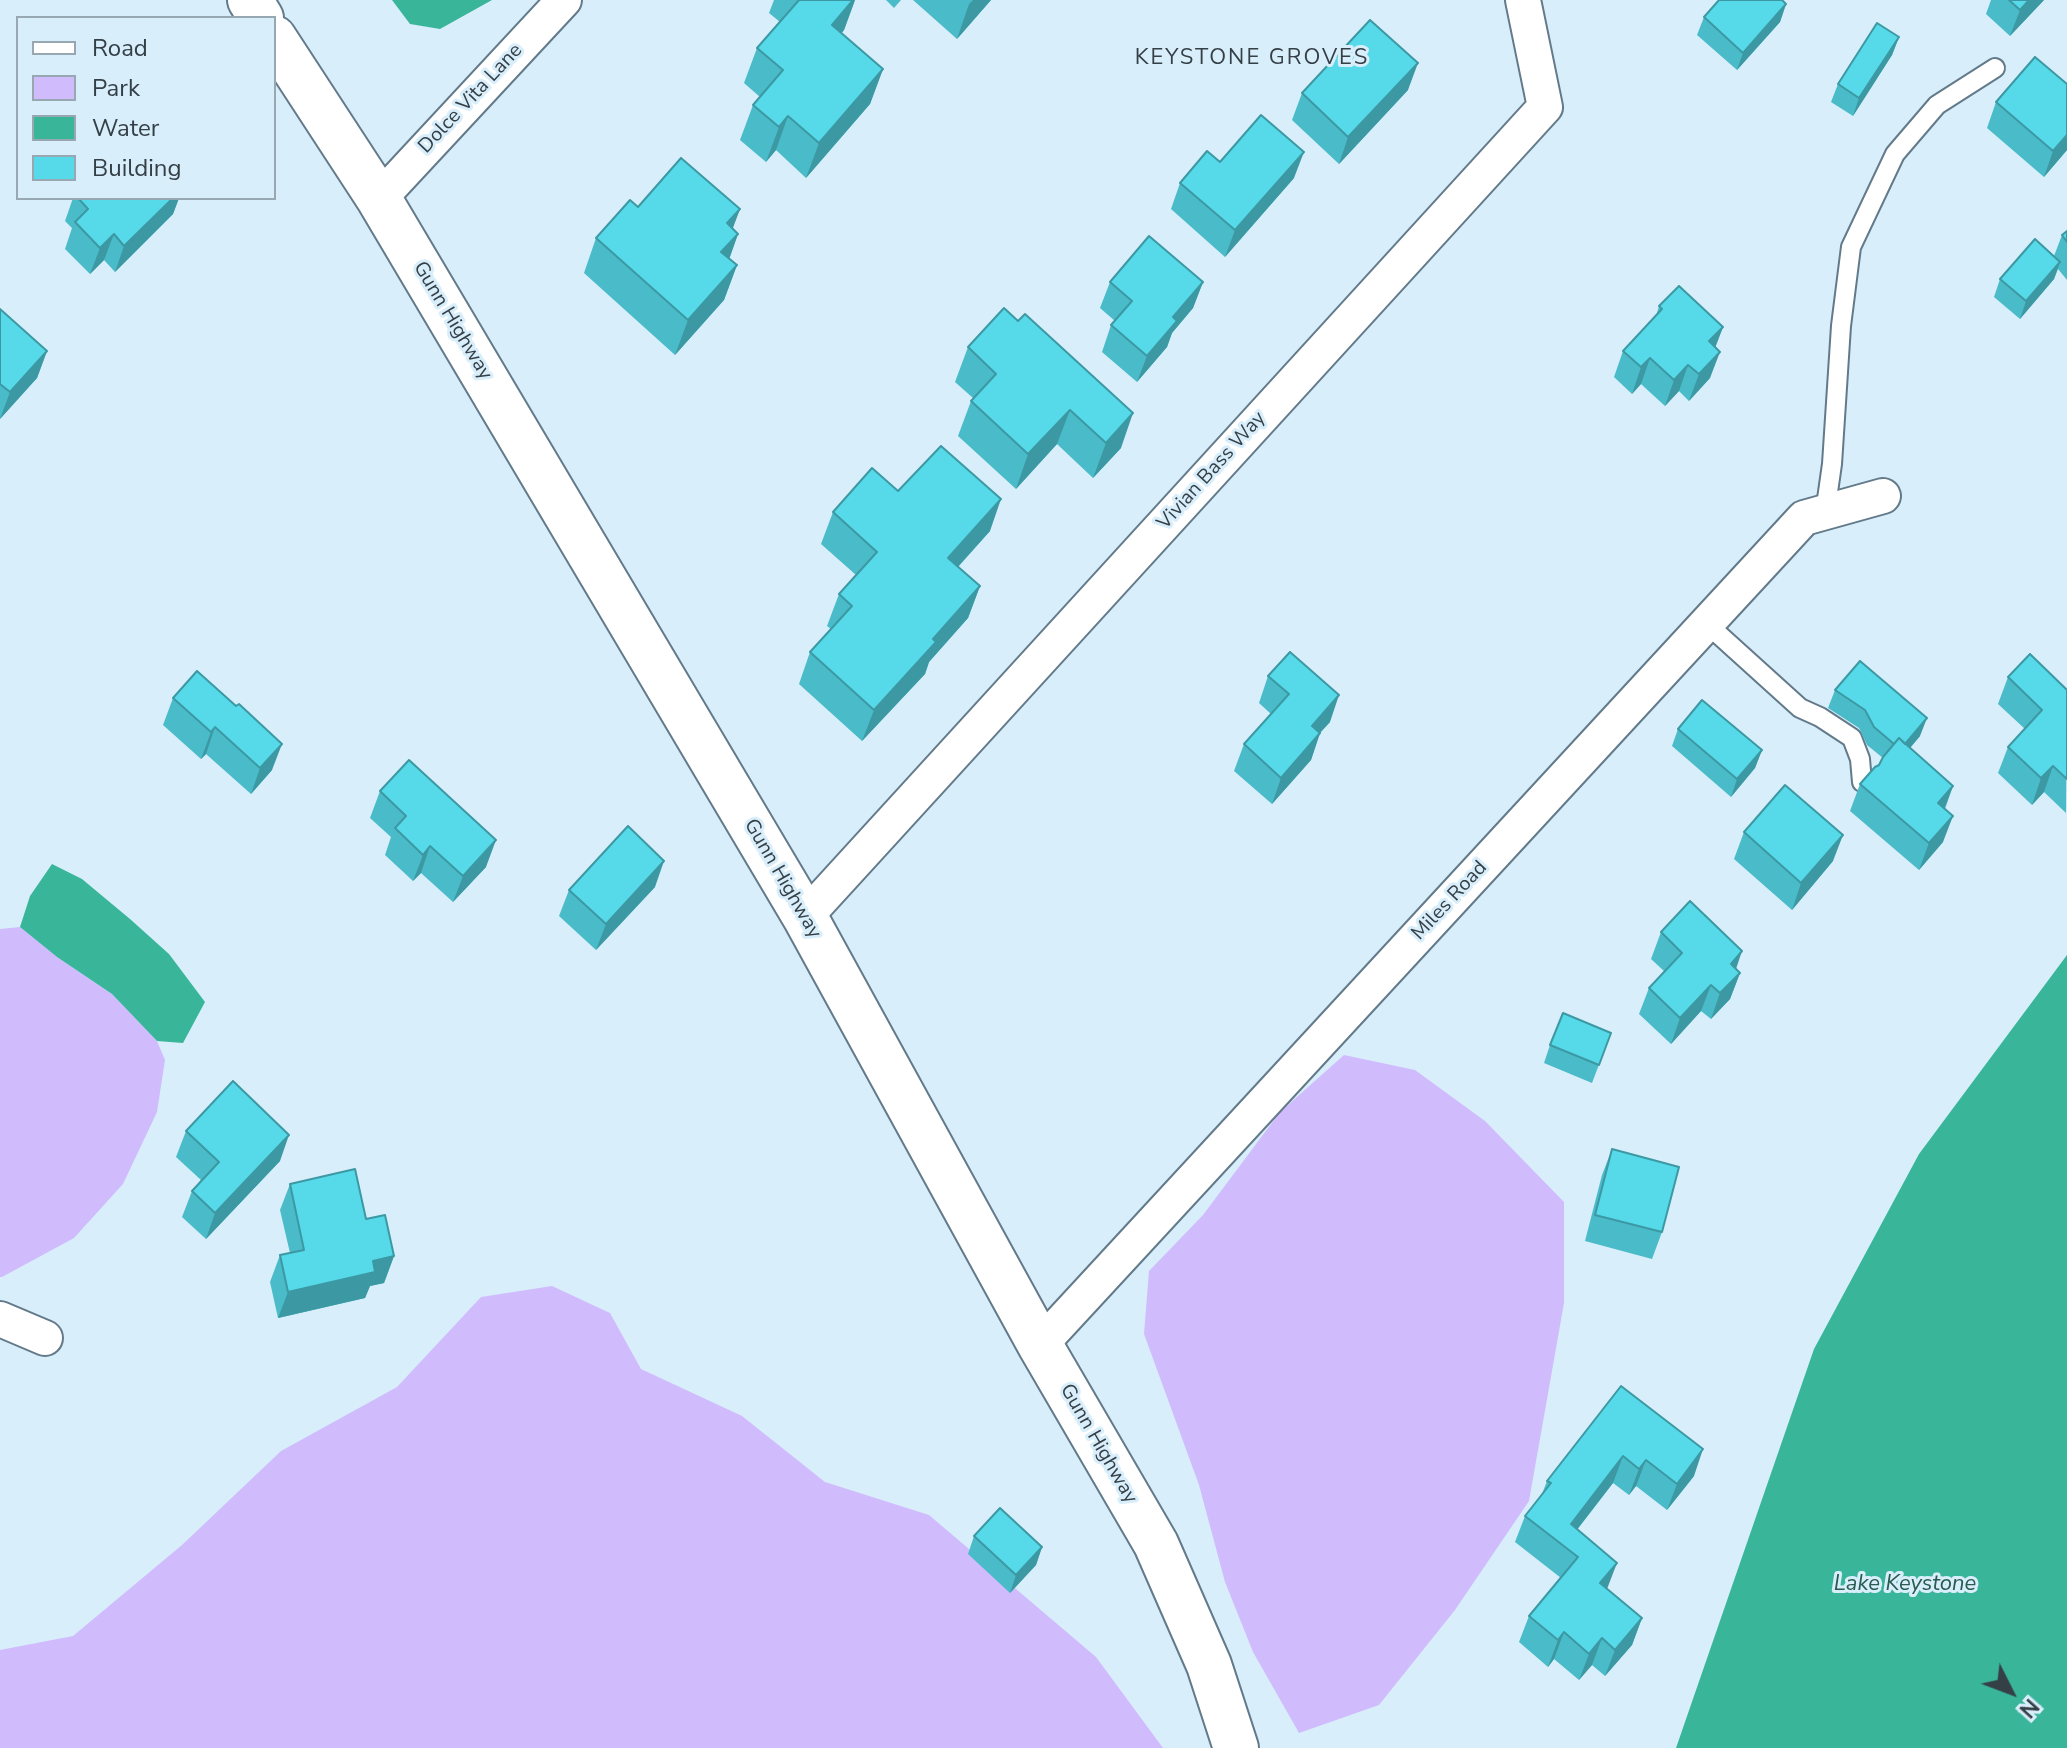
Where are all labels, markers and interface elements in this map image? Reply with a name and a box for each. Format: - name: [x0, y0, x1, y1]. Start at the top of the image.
- legend: [16, 16, 276, 200]
- text: Road: [92, 32, 148, 64]
- street label: Dolce Vita Lane: [414, 39, 528, 159]
- district label: KEYSTONE GROVES: [1135, 46, 1369, 72]
- text: Park: [92, 72, 140, 104]
- text: Water: [92, 112, 159, 144]
- text: Building: [92, 152, 182, 184]
- street label: Gunn Highway: [407, 257, 497, 385]
- street label: Vivian Bass Way: [1153, 407, 1271, 535]
- street label: Gunn Highway: [738, 815, 826, 943]
- street label: Miles Road: [1407, 856, 1493, 946]
- street label: Gunn Highway: [1054, 1380, 1142, 1508]
- water label: Lake Keystone: [1834, 1572, 1976, 1598]
- north arrow: [1971, 1652, 2051, 1732]
- text: N: [2012, 1692, 2045, 1724]

